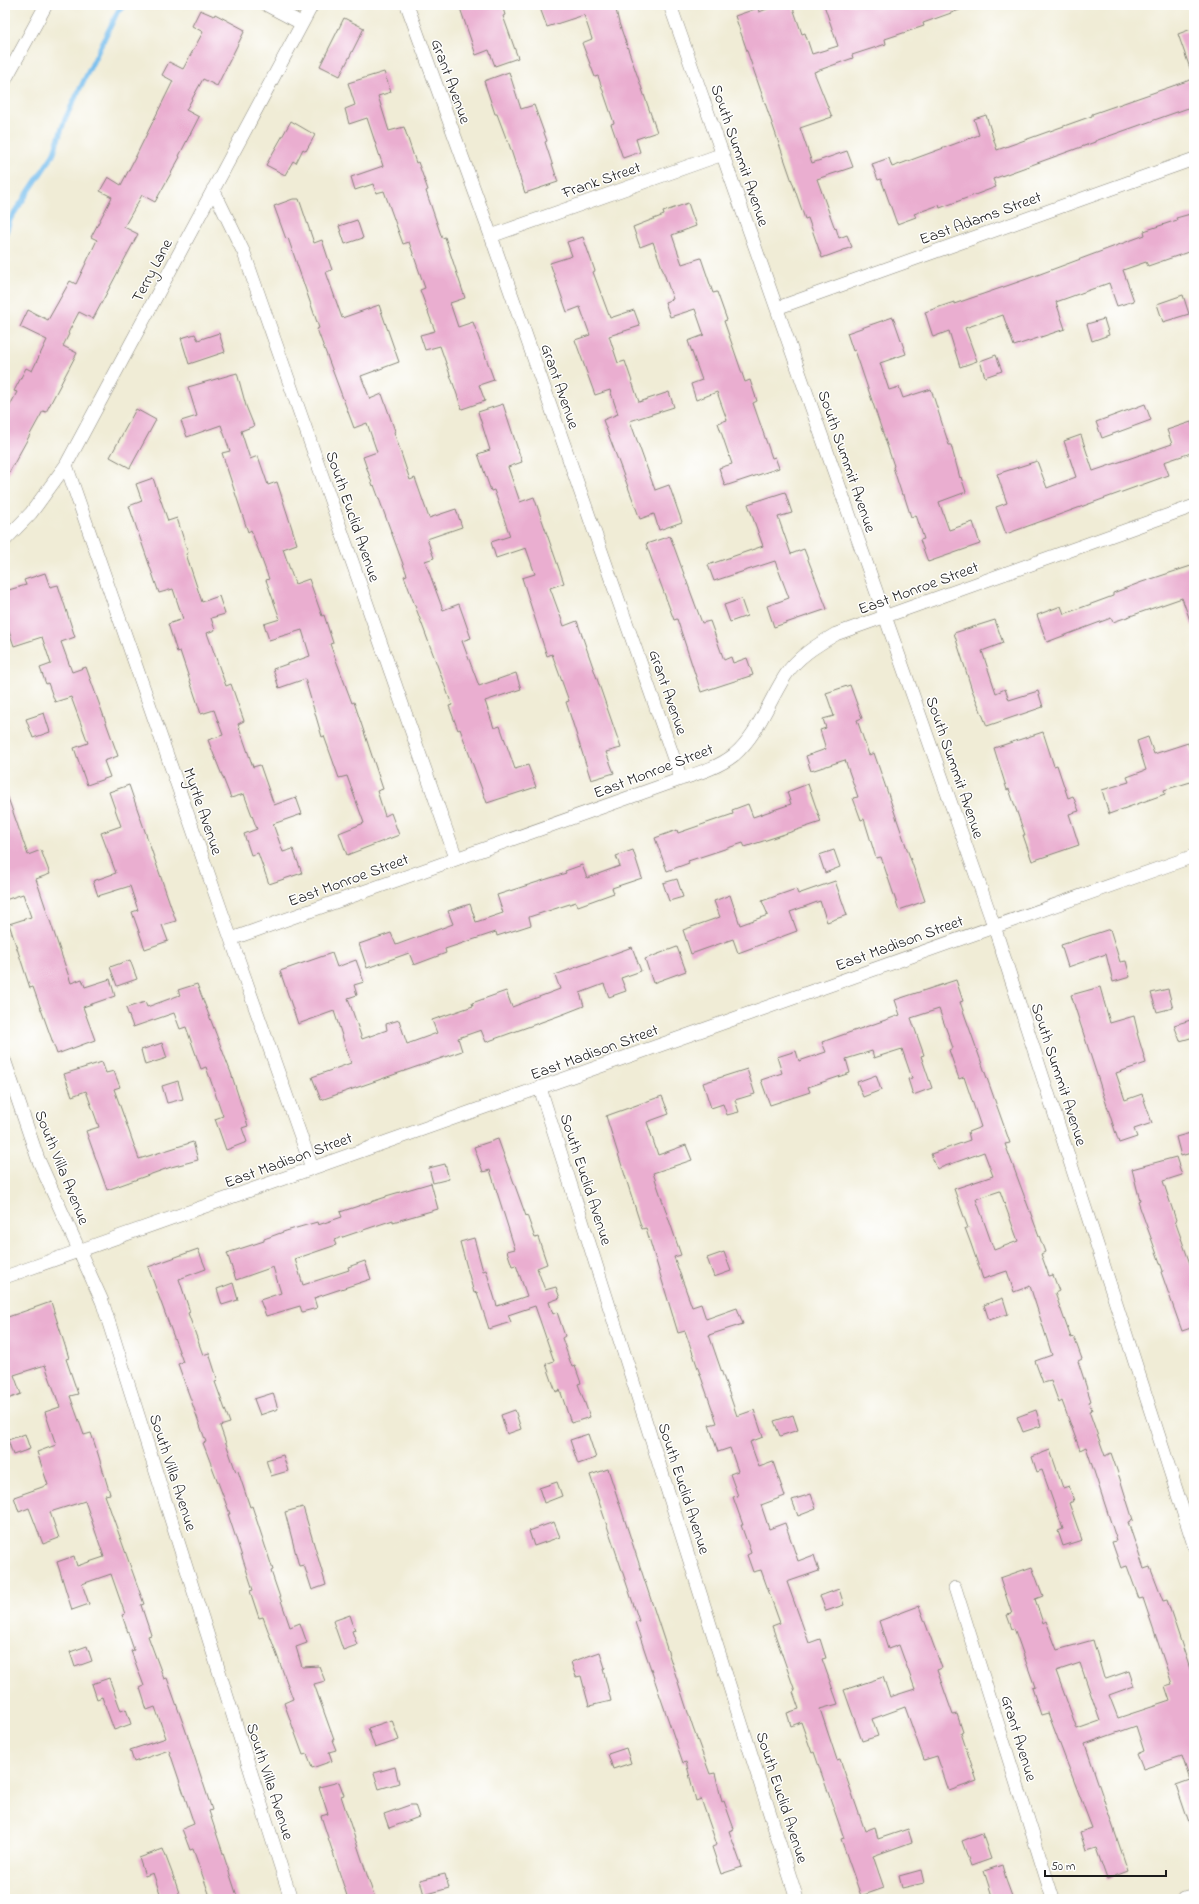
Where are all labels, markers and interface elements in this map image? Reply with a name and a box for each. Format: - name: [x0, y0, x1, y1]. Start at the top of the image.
- street label: Grant Avenue: [424, 36, 477, 128]
- street label: South Summit Avenue: [704, 81, 775, 231]
- street label: Frank Street: [558, 156, 645, 206]
- street label: East Adams Street: [916, 185, 1046, 252]
- street label: Terry Lane: [126, 234, 180, 307]
- street label: Grant Avenue: [533, 341, 585, 433]
- street label: South Summit Avenue: [811, 387, 882, 537]
- street label: South Euclid Avenue: [318, 448, 386, 586]
- street label: East Monroe Street: [855, 556, 983, 622]
- street label: Grant Avenue: [641, 647, 693, 739]
- street label: South Summit Avenue: [919, 693, 990, 843]
- street label: East Monroe Street: [590, 738, 718, 806]
- street label: Myrtle Avenue: [176, 765, 228, 859]
- street label: East Monroe Street: [285, 848, 413, 914]
- street label: East Madison Street: [832, 909, 968, 978]
- street label: South Summit Avenue: [1024, 1000, 1093, 1150]
- street label: East Madison Street: [527, 1018, 663, 1087]
- street label: South Villa Avenue: [27, 1107, 95, 1229]
- street label: South Euclid Avenue: [553, 1111, 618, 1249]
- street label: East Madison Street: [221, 1126, 357, 1195]
- street label: South Villa Avenue: [142, 1411, 203, 1535]
- street label: South Euclid Avenue: [651, 1420, 716, 1558]
- street label: Grant Avenue: [994, 1693, 1043, 1785]
- street label: South Villa Avenue: [239, 1720, 300, 1844]
- street label: South Euclid Avenue: [749, 1729, 814, 1867]
- scale bar: [1045, 1852, 1166, 1878]
- text: 50 m: [1051, 1858, 1075, 1876]

